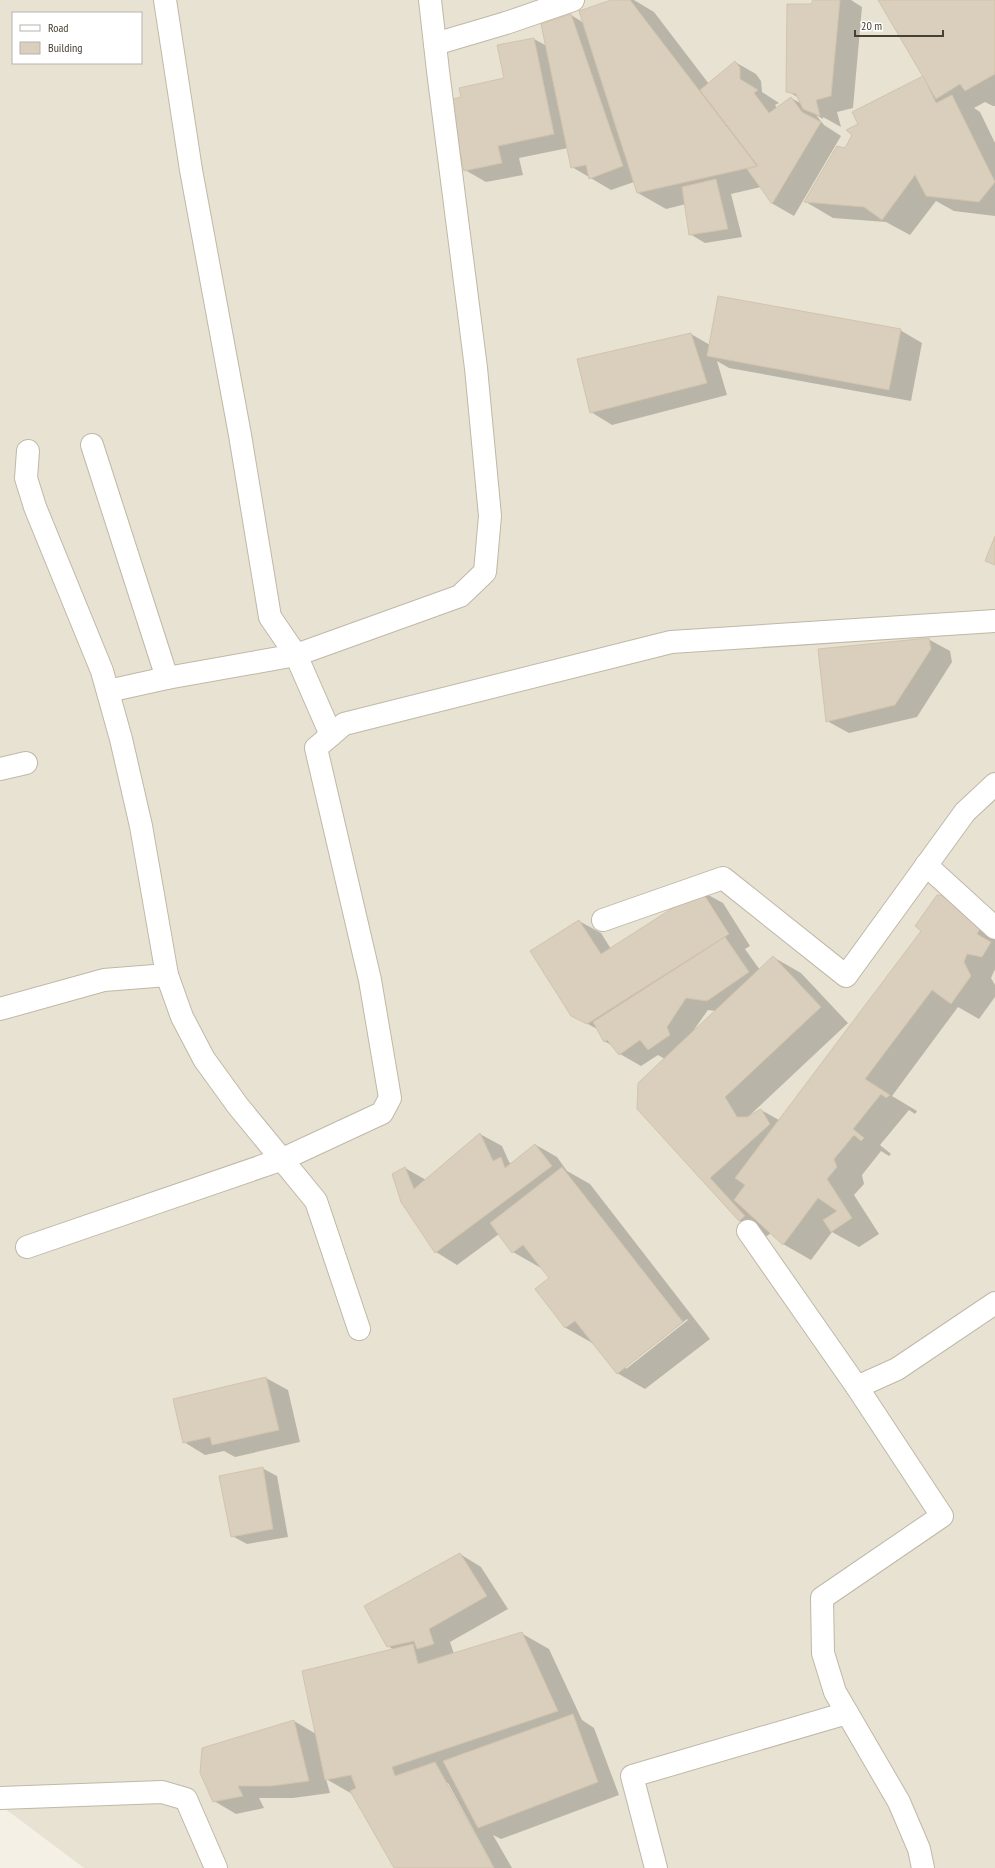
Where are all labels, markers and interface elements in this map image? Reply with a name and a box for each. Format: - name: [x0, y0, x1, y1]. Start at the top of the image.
- legend: [12, 12, 142, 64]
- scale bar: [855, 12, 943, 38]
- text: 20 m: [861, 18, 882, 33]
- text: Road: [48, 20, 68, 35]
- text: Building: [48, 40, 83, 55]

